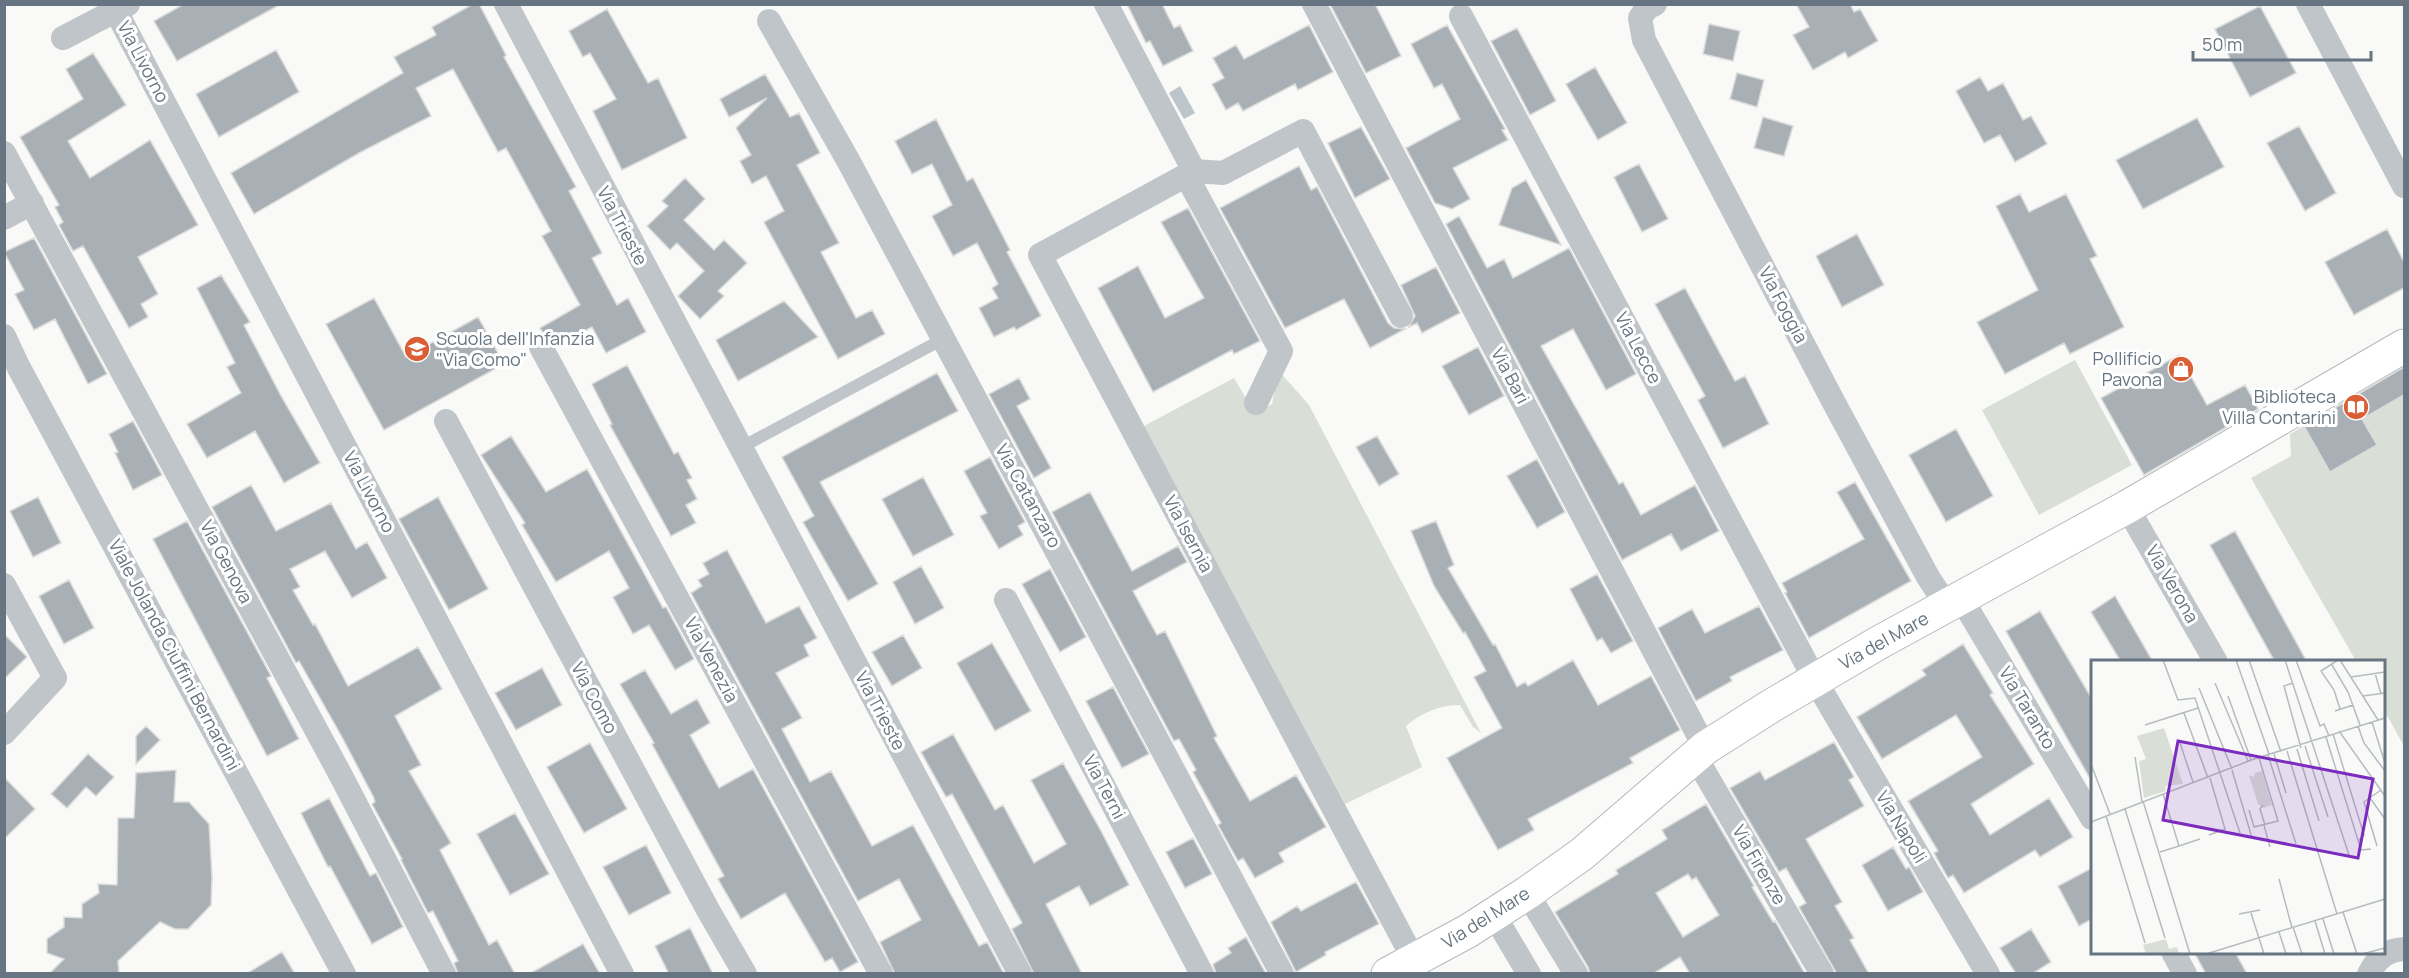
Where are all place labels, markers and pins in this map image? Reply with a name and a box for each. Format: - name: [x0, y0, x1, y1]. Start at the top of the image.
- place label: Scuola dell'Infanzia "Via Como": [436, 326, 595, 371]
- school or university icon: Scuola dell'Infanzia "Via Como": [402, 334, 432, 364]
- place label: Pollificio Pavona: [2093, 346, 2162, 391]
- shop icon: Pollificio Pavona: [2166, 354, 2196, 384]
- place label: Biblioteca Villa Contarini: [2222, 384, 2336, 429]
- library icon: Biblioteca Villa Contarini: [2341, 392, 2371, 422]

